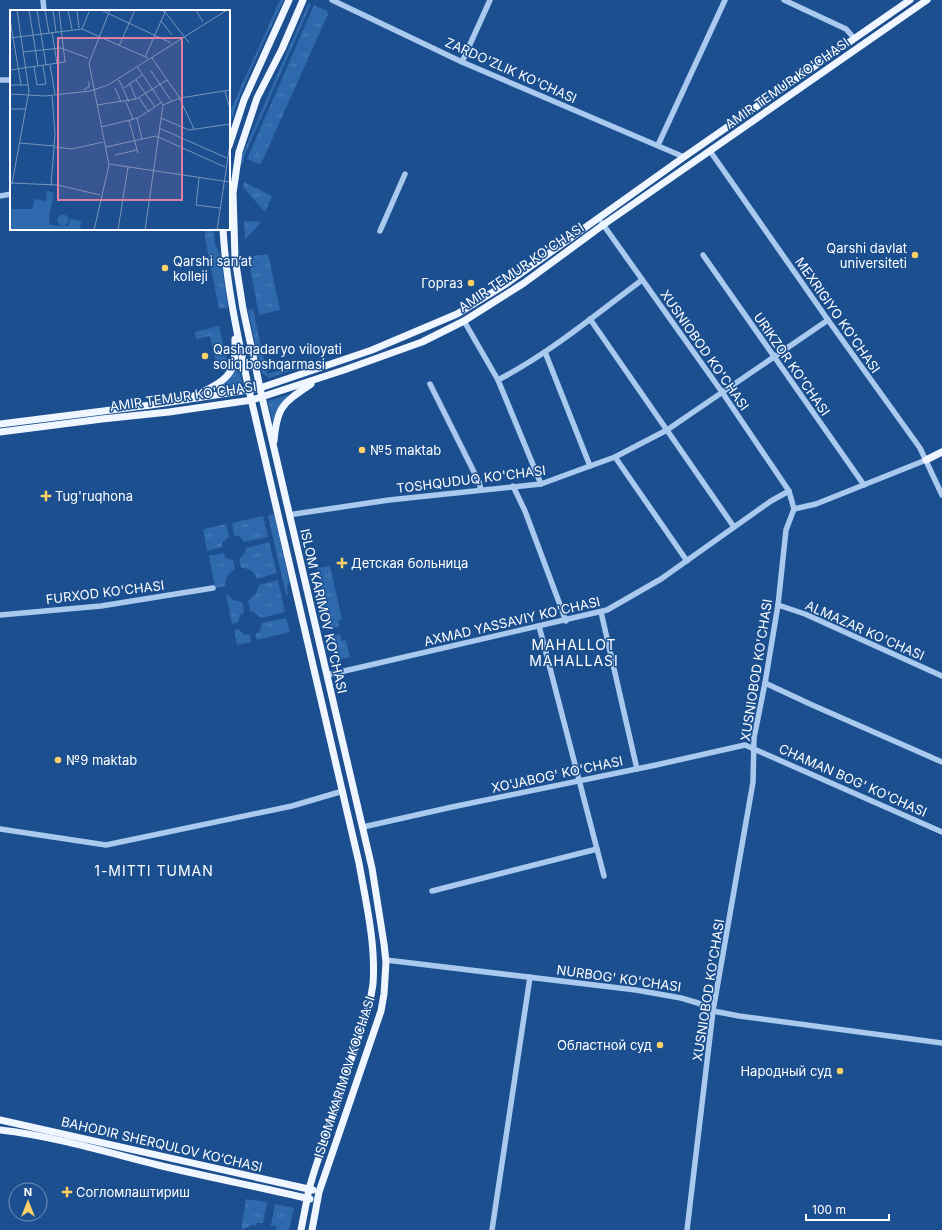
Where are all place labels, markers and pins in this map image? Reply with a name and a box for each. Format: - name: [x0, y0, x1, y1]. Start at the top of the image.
- place label: Qarshi davlat universiteti: [826, 240, 907, 271]
- marker: Qarshi davlat universiteti: [910, 250, 920, 260]
- place label: Qarshi san’at kolleji: [173, 253, 252, 284]
- marker: Qarshi san’at kolleji: [160, 263, 170, 273]
- place label: Горгаз: [421, 275, 463, 291]
- marker: Горгаз: [466, 278, 476, 288]
- place label: Qashqadaryo viloyati soliq boshqarmasi: [213, 341, 342, 372]
- marker: Qashqadaryo viloyati soliq boshqarmasi: [200, 351, 210, 361]
- place label: №5 maktab: [370, 442, 441, 458]
- marker: №5 maktab: [357, 445, 367, 455]
- place label: Tug'ruqhona: [55, 488, 133, 504]
- marker: Tug'ruqhona: [40, 490, 52, 502]
- place label: Детская больница: [351, 555, 468, 571]
- marker: Детская больница: [336, 557, 348, 569]
- place label: №9 maktab: [66, 752, 137, 768]
- marker: №9 maktab: [53, 755, 63, 765]
- place label: Областной суд: [557, 1037, 652, 1053]
- marker: Областной суд: [655, 1040, 665, 1050]
- place label: Народный суд: [740, 1063, 832, 1079]
- marker: Народный суд: [835, 1066, 845, 1076]
- place label: Согломлаштириш: [76, 1184, 190, 1200]
- marker: Согломлаштириш: [61, 1186, 73, 1198]

